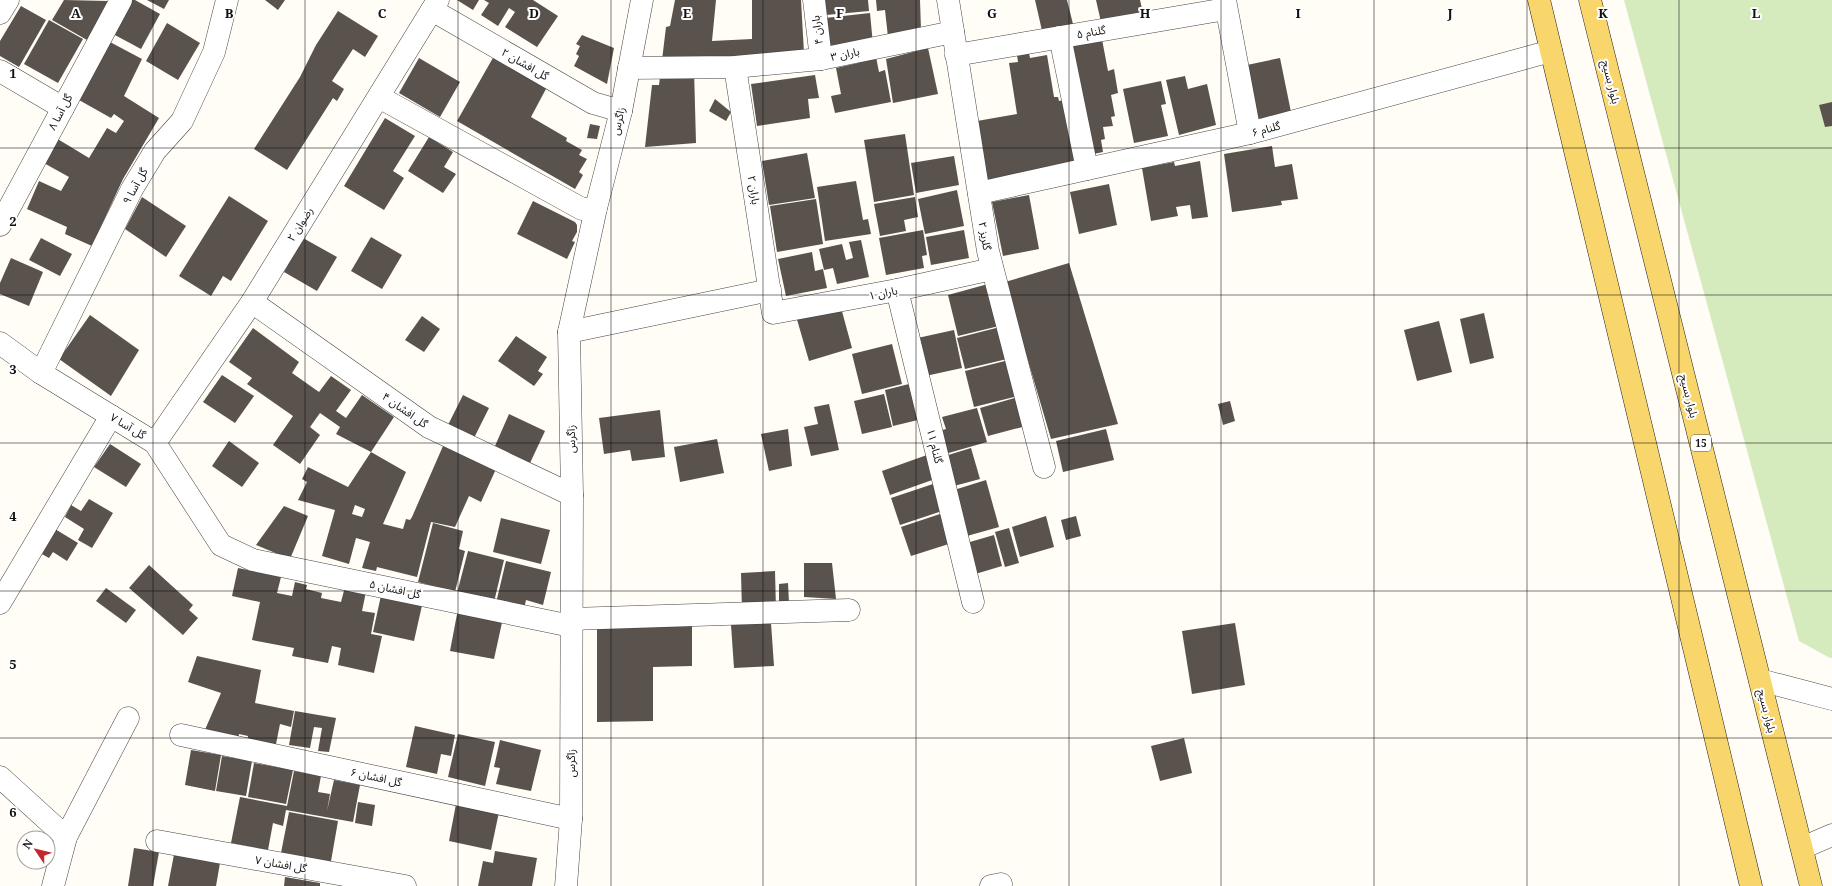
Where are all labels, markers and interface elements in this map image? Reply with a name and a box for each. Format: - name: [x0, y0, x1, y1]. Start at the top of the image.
- text: A: [71, 4, 81, 22]
- text: B: [225, 4, 234, 22]
- text: C: [378, 4, 387, 22]
- text: D: [529, 4, 539, 22]
- text: E: [683, 4, 692, 22]
- text: F: [836, 4, 844, 22]
- text: G: [987, 4, 997, 22]
- text: H: [1140, 4, 1151, 22]
- text: I: [1295, 4, 1301, 22]
- text: J: [1446, 4, 1453, 22]
- text: K: [1598, 4, 1608, 22]
- text: L: [1752, 4, 1761, 22]
- street label: باران ۴: [807, 15, 826, 45]
- street label: گلنام ۵: [1075, 21, 1107, 42]
- street label: باران ۳: [829, 43, 861, 64]
- street label: گل افشان ۲: [499, 44, 552, 83]
- street label: بلوار بسیج: [1598, 58, 1624, 106]
- text: 1: [9, 64, 17, 82]
- street label: گل آسا ۸: [44, 91, 76, 133]
- street label: زاگرس: [607, 105, 628, 136]
- street label: گلنام ۶: [1250, 117, 1283, 141]
- street label: گل آسا ۹: [119, 165, 151, 206]
- street label: باران ۲: [745, 174, 764, 206]
- street label: رضوان ۲: [283, 204, 316, 244]
- text: 2: [9, 212, 17, 230]
- street label: گلریز ۲: [976, 220, 995, 252]
- street label: باران ۱: [867, 282, 899, 303]
- text: 3: [9, 360, 17, 378]
- street label: بلوار بسیج: [1676, 372, 1702, 420]
- street label: گل افشان ۴: [380, 388, 431, 431]
- street label: گل آسا ۷: [108, 409, 149, 442]
- street label: زاگرس: [563, 425, 578, 453]
- street label: گلنام ۱۱: [923, 427, 947, 466]
- road number: 15: [1691, 435, 1711, 451]
- text: 4: [9, 507, 17, 525]
- street label: گل افشان ۵: [368, 576, 423, 601]
- text: 5: [9, 655, 17, 673]
- street label: بلوار بسیج: [1754, 687, 1780, 735]
- street label: زاگرس: [563, 749, 578, 777]
- street label: گل افشان ۶: [349, 764, 404, 789]
- text: 6: [9, 803, 17, 821]
- north arrow: [16, 830, 56, 870]
- text: N: [19, 836, 36, 852]
- street label: گل افشان ۷: [254, 852, 309, 876]

